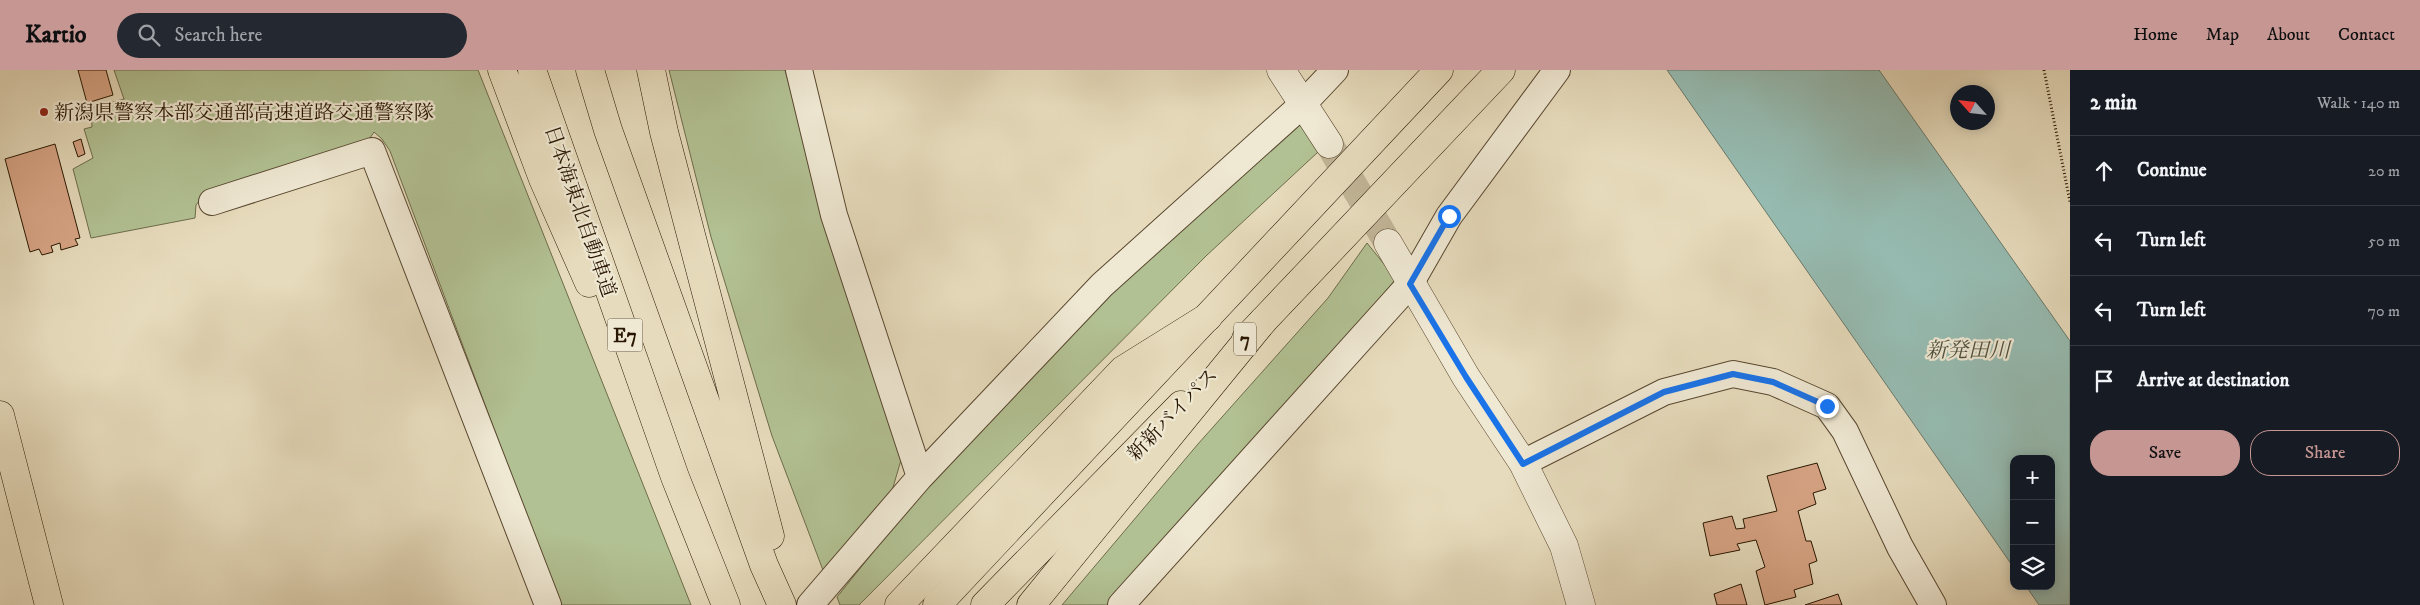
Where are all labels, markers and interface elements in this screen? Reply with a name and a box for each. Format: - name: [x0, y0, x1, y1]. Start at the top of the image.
- search box: [117, 13, 467, 58]
- text: Kartio: [25, 20, 87, 50]
- icon: search: [135, 21, 163, 49]
- text: Search here: [175, 24, 262, 47]
- text: Home: [2133, 24, 2178, 46]
- text: Map: [2206, 24, 2239, 46]
- text: About: [2267, 24, 2310, 46]
- text: Contact: [2338, 24, 2395, 46]
- north arrow: [1950, 85, 1995, 130]
- text: 2 min: [2090, 90, 2137, 116]
- text: Walk · 140 m: [2317, 93, 2400, 113]
- place label: 新潟県警察本部交通部高速道路交通警察隊: [54, 101, 434, 126]
- marker: 新潟県警察本部交通部高速道路交通警察隊: [38, 106, 50, 118]
- street label: 日本海東北自動車道: [538, 122, 621, 301]
- icon: ahead: [2090, 157, 2118, 185]
- text: Continue: [2137, 159, 2207, 182]
- text: 20 m: [2368, 161, 2400, 181]
- route start: [1438, 205, 1461, 228]
- icon: left: [2090, 227, 2118, 255]
- text: Turn left: [2137, 229, 2206, 252]
- text: 50 m: [2368, 231, 2400, 251]
- icon: left: [2090, 297, 2118, 325]
- text: Turn left: [2137, 299, 2206, 322]
- text: 70 m: [2368, 301, 2400, 321]
- road number: E7: [608, 318, 642, 352]
- road number: 7: [1234, 322, 1256, 356]
- water label: 新発田川: [1926, 338, 2012, 364]
- street label: 新新バイパス: [1123, 363, 1224, 467]
- icon: arrive: [2090, 367, 2118, 395]
- text: Arrive at destination: [2137, 369, 2289, 392]
- route end: [1816, 395, 1839, 418]
- button: Save: [2090, 430, 2240, 476]
- button: Share: [2250, 430, 2400, 476]
- map controls: [2010, 455, 2055, 590]
- button: +: [2010, 455, 2055, 500]
- button: −: [2010, 500, 2055, 545]
- button: layers: [2010, 545, 2055, 590]

